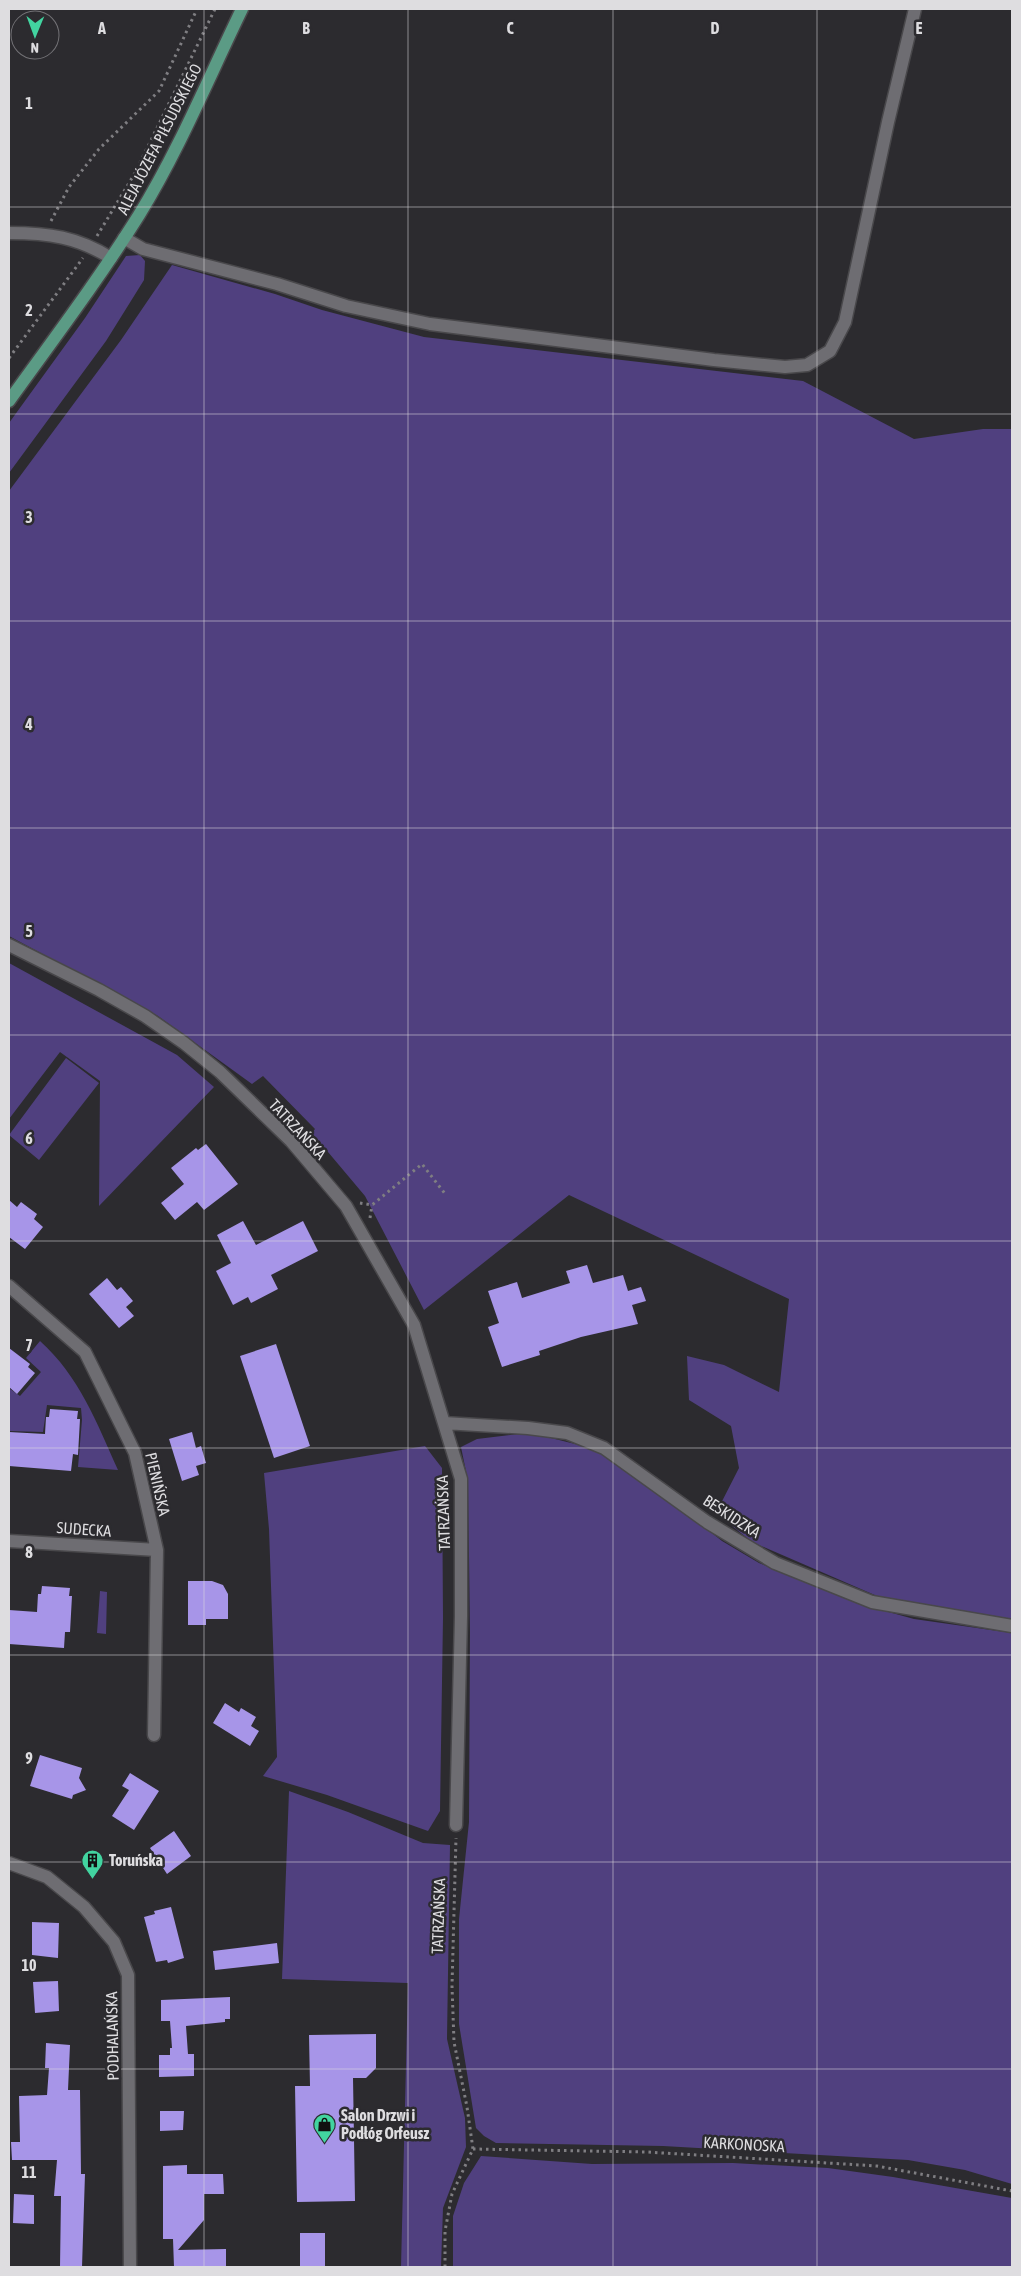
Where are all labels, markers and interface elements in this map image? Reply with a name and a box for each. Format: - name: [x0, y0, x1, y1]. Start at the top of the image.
- north arrow: [10, 10, 60, 60]
- text: A: [97, 19, 106, 37]
- text: B: [302, 19, 310, 37]
- text: C: [506, 19, 514, 37]
- text: D: [711, 19, 720, 37]
- text: E: [916, 19, 923, 37]
- text: N: [31, 40, 39, 56]
- street label: ALEJA JÓZEFA PIŁSUDSKIEGO: [113, 61, 205, 217]
- text: 1: [25, 94, 33, 112]
- text: 2: [25, 301, 33, 319]
- text: 3: [25, 508, 33, 526]
- text: 4: [24, 715, 33, 733]
- text: 5: [25, 922, 33, 940]
- street label: TATRZAŃSKA: [266, 1095, 330, 1163]
- text: 6: [25, 1129, 33, 1147]
- text: 7: [25, 1336, 33, 1354]
- street label: PIENIŃSKA: [142, 1451, 174, 1517]
- street label: TATRZAŃSKA: [433, 1475, 453, 1551]
- street label: BESKIDZKA: [700, 1491, 764, 1541]
- street label: SUDECKA: [56, 1518, 112, 1540]
- text: 8: [25, 1543, 33, 1561]
- text: 9: [25, 1749, 33, 1767]
- building icon: Toruńska: [81, 1848, 105, 1879]
- place label: Toruńska: [109, 1851, 163, 1869]
- street label: TATRZAŃSKA: [428, 1878, 448, 1954]
- text: 10: [21, 1956, 37, 1974]
- street label: PODHALAŃSKA: [102, 1991, 122, 2081]
- place label: Salon Drzwi i Podłóg Orfeusz: [341, 2106, 429, 2142]
- shop icon: Salon Drzwi i Podłóg Orfeusz: [313, 2112, 337, 2143]
- street label: KARKONOSKA: [703, 2133, 785, 2155]
- text: 11: [21, 2163, 37, 2181]

